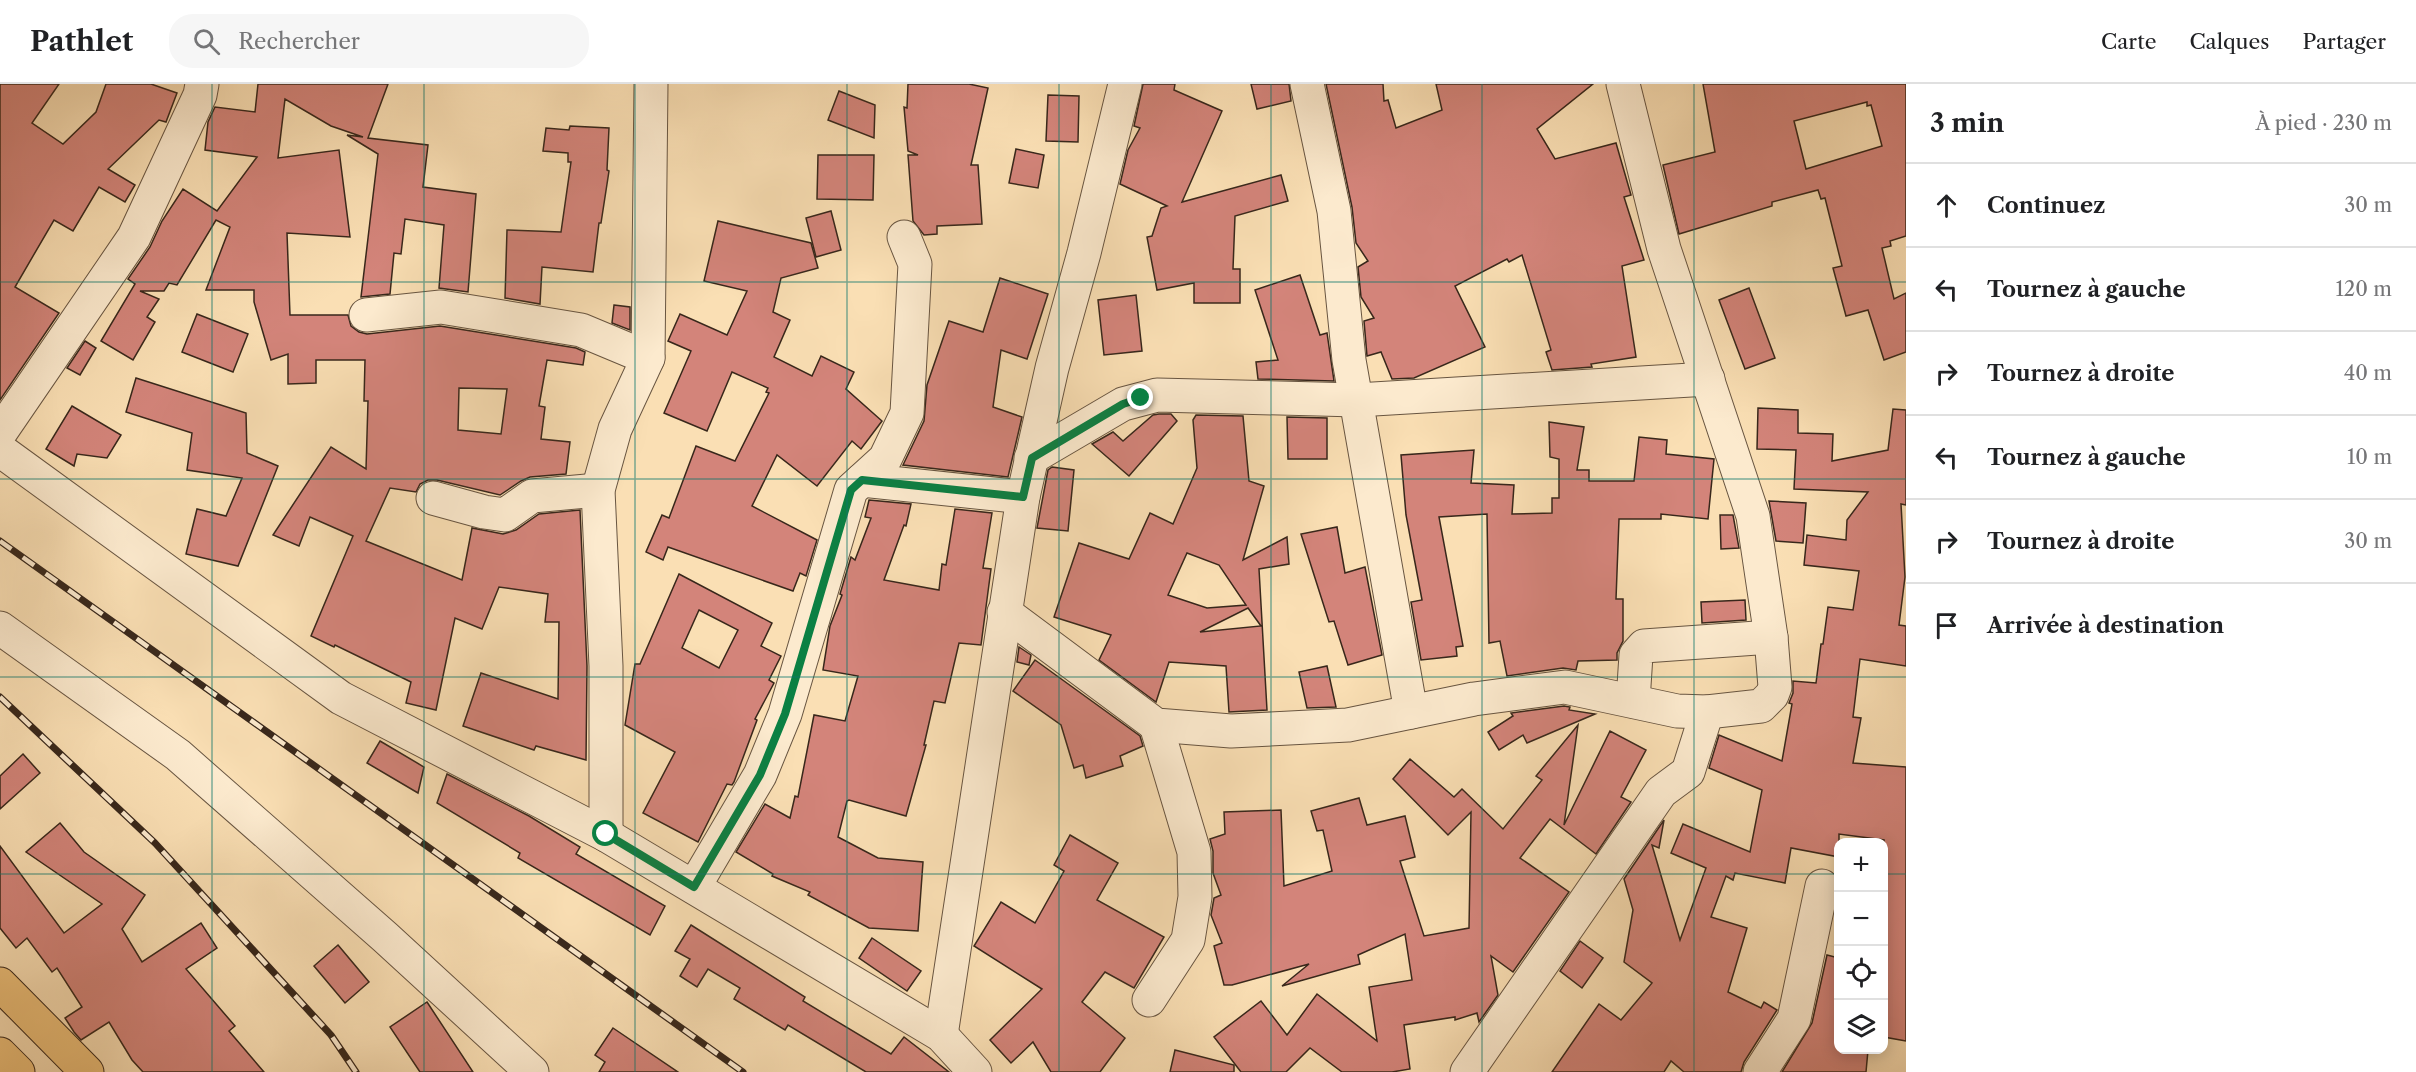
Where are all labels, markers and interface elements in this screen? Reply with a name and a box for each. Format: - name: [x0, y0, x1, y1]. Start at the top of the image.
- search box: [169, 14, 589, 68]
- text: Pathlet: [30, 24, 133, 58]
- icon: search: [190, 25, 223, 58]
- text: Rechercher: [238, 28, 360, 55]
- text: Carte: [2101, 29, 2156, 54]
- text: Calques: [2189, 29, 2269, 54]
- text: Partager: [2302, 29, 2386, 54]
- text: 3 min: [1930, 107, 2004, 139]
- text: À pied · 230 m: [2255, 111, 2392, 135]
- icon: ahead: [1930, 189, 1963, 222]
- text: Continuez: [1987, 192, 2106, 219]
- text: 30 m: [2344, 193, 2392, 217]
- icon: left: [1930, 273, 1963, 306]
- text: Tournez à gauche: [1987, 276, 2186, 303]
- text: 120 m: [2335, 277, 2392, 301]
- icon: right: [1930, 357, 1963, 390]
- text: Tournez à droite: [1987, 360, 2174, 387]
- text: 40 m: [2344, 361, 2392, 385]
- route end: [1127, 384, 1153, 410]
- icon: left: [1930, 441, 1963, 474]
- text: Tournez à gauche: [1987, 444, 2186, 471]
- text: 10 m: [2347, 445, 2392, 469]
- icon: right: [1930, 525, 1963, 558]
- text: Tournez à droite: [1987, 528, 2174, 555]
- text: 30 m: [2344, 529, 2392, 553]
- icon: arrive: [1930, 609, 1963, 642]
- text: Arrivée à destination: [1987, 612, 2224, 639]
- route start: [592, 820, 618, 846]
- map controls: [1834, 838, 1888, 1054]
- button: +: [1834, 838, 1888, 892]
- button: −: [1834, 892, 1888, 946]
- button: locate: [1834, 946, 1888, 1000]
- button: layers: [1834, 1000, 1888, 1054]

